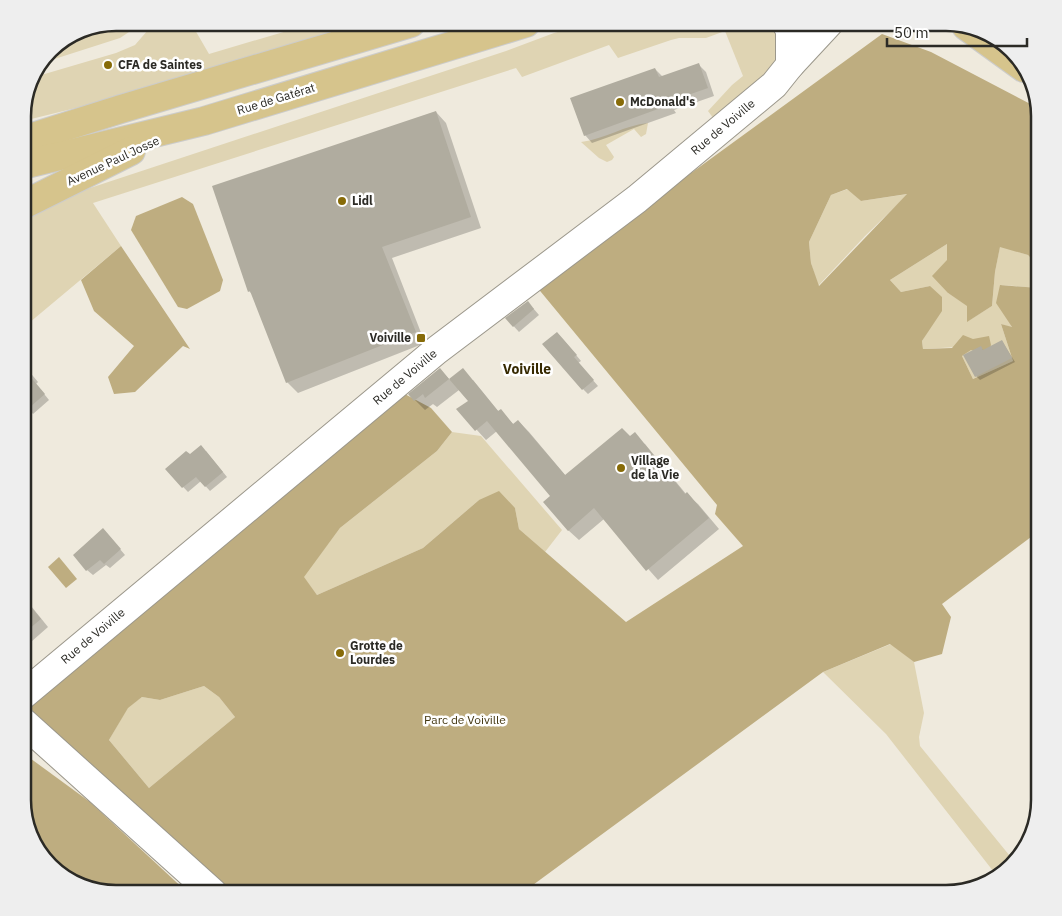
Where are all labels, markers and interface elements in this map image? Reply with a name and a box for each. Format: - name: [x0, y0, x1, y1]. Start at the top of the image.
- scale bar: [887, 15, 1027, 47]
- text: 50 m: [894, 23, 929, 42]
- place label: CFA de Saintes: [118, 57, 202, 72]
- marker: CFA de Saintes: [102, 59, 114, 71]
- street label: Rue de Gatérat: [235, 80, 317, 118]
- place label: McDonald's: [630, 94, 695, 109]
- street label: Rue de Voiville: [688, 95, 758, 158]
- marker: McDonald's: [614, 96, 626, 108]
- street label: Avenue Paul Josse: [64, 132, 162, 189]
- place label: Lidl: [352, 193, 373, 208]
- marker: Lidl: [336, 195, 348, 207]
- place label: Voiville: [370, 330, 411, 345]
- marker: Voiville: [415, 332, 427, 344]
- street label: Rue de Voiville: [370, 345, 440, 408]
- district label: Voiville: [503, 360, 551, 378]
- place label: Village de la Vie: [631, 453, 679, 482]
- marker: Village de la Vie: [615, 462, 627, 474]
- street label: Rue de Voiville: [58, 604, 128, 667]
- place label: Grotte de Lourdes: [350, 638, 403, 667]
- marker: Grotte de Lourdes: [334, 647, 346, 659]
- park label: Parc de Voiville: [424, 712, 506, 727]

